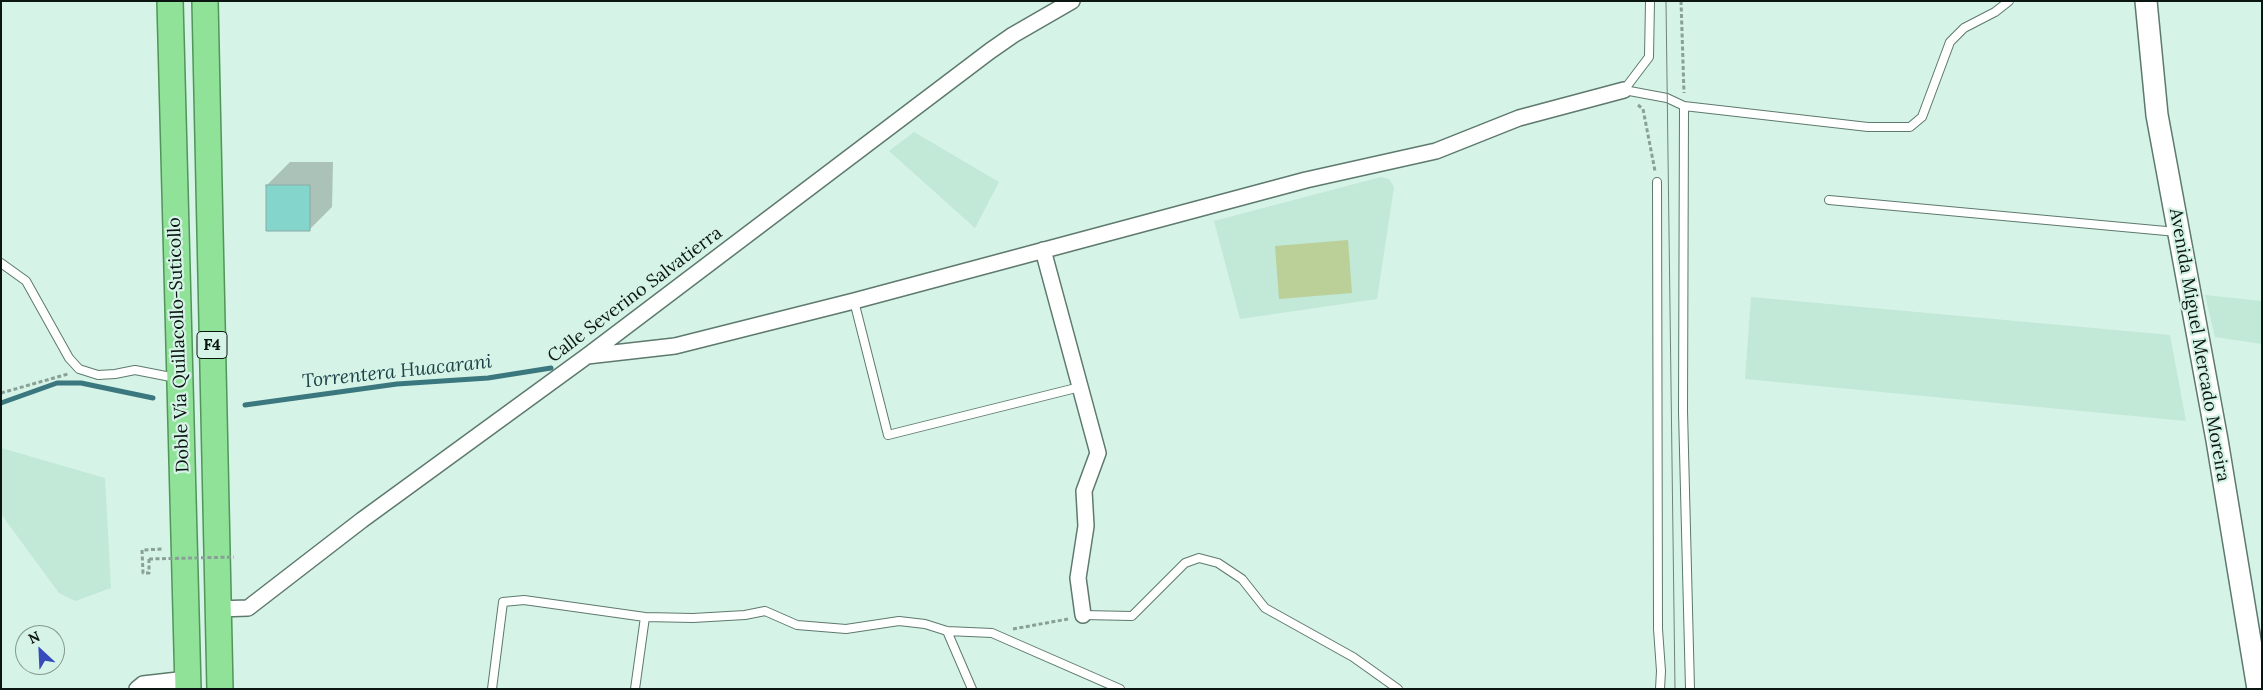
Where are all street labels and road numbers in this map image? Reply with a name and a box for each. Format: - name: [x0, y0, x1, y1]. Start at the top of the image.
- street label: Avenida Miguel Mercado Moreira: [2164, 207, 2234, 483]
- street label: Doble Vía Quillacollo-Suticollo: [164, 217, 194, 473]
- street label: Calle Severino Salvatierra: [544, 222, 726, 368]
- road number: F4: [197, 332, 227, 358]

